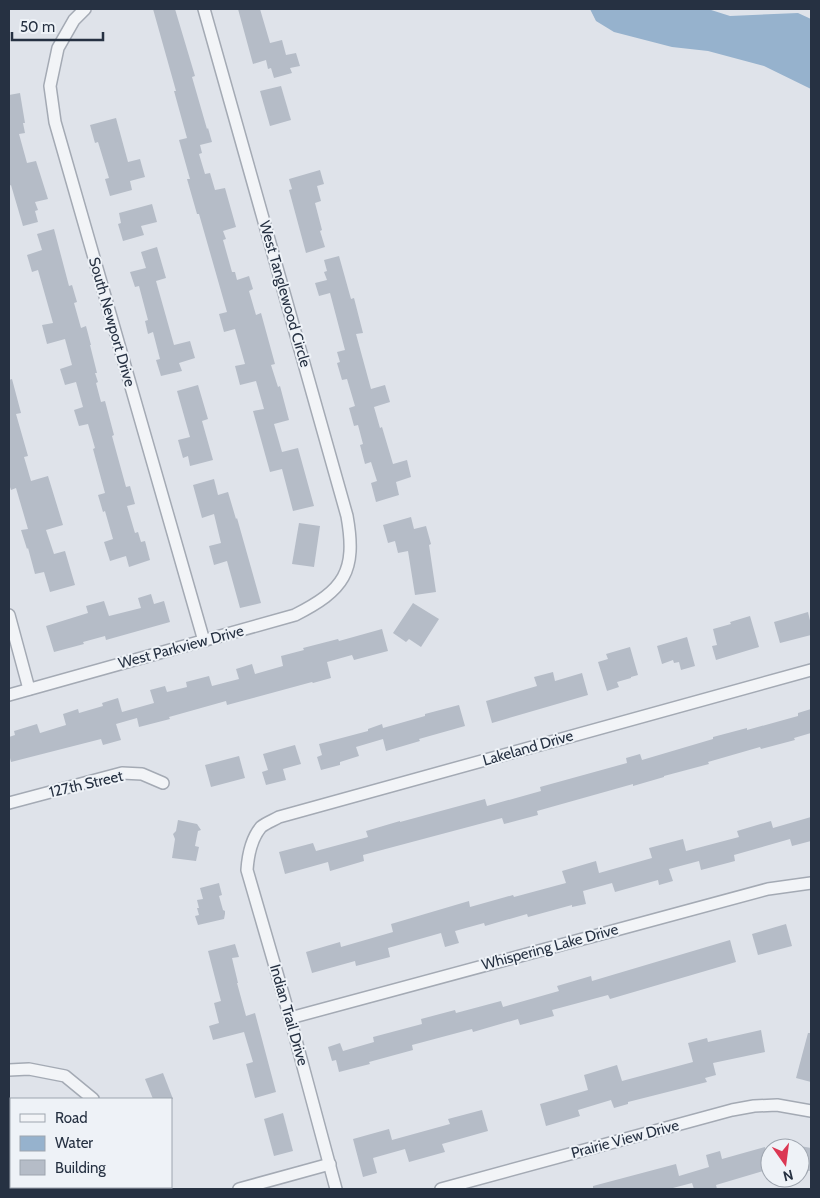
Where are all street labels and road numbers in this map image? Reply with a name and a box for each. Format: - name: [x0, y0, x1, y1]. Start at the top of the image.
- street label: West Tanglewood Circle: [255, 219, 315, 370]
- street label: South Newport Drive: [85, 255, 139, 389]
- street label: West Parkview Drive: [116, 622, 246, 672]
- street label: Lakeland Drive: [481, 726, 576, 770]
- street label: 127th Street: [47, 767, 125, 801]
- street label: Whispering Lake Drive: [480, 920, 621, 974]
- street label: Indian Trail Drive: [266, 962, 312, 1068]
- street label: Prairie View Drive: [569, 1116, 681, 1162]

